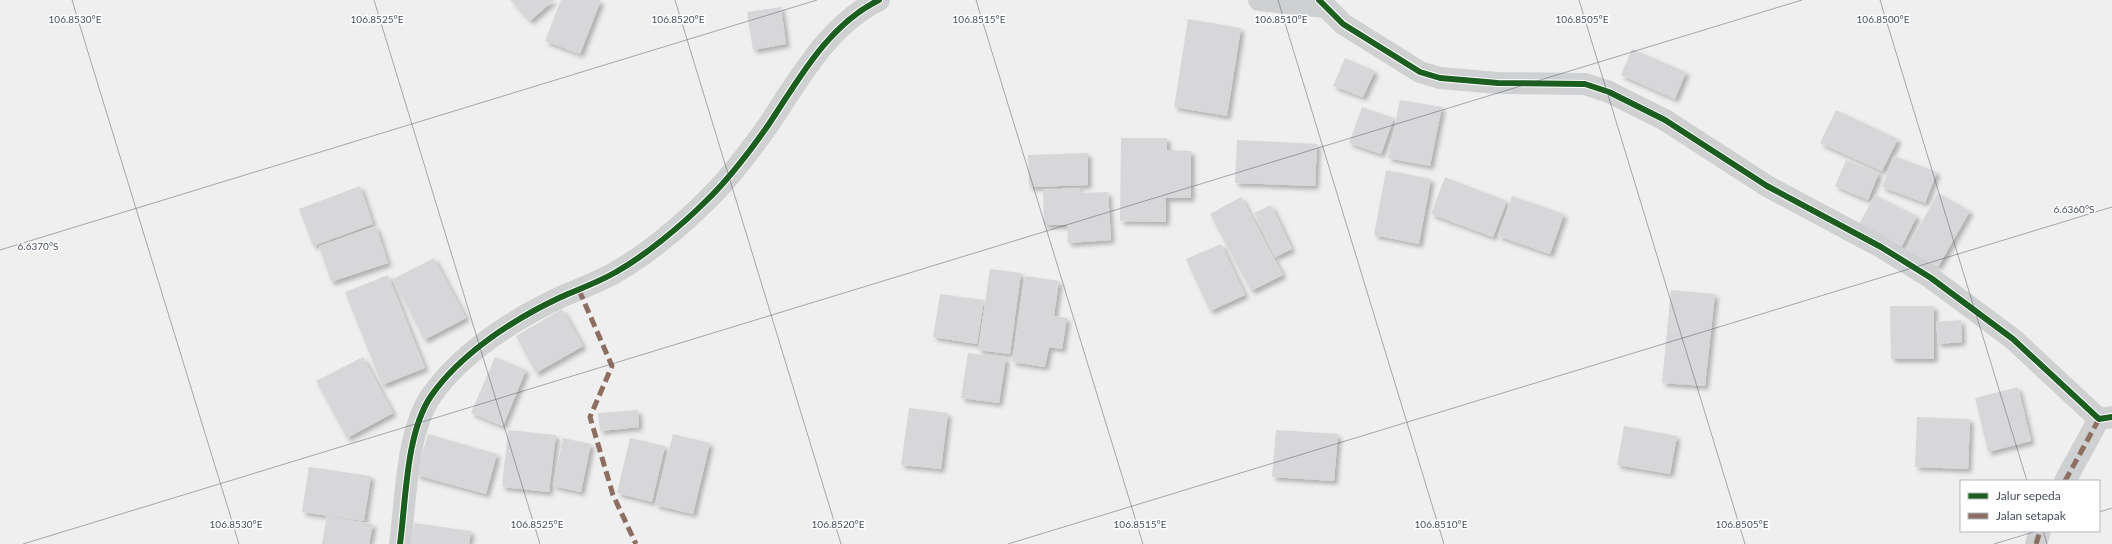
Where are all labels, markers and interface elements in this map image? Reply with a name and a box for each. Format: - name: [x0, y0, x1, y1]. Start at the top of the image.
- text: 106.8530°E: [49, 13, 102, 25]
- text: 106.8525°E: [351, 13, 404, 25]
- text: 106.8520°E: [652, 13, 705, 25]
- text: 106.8515°E: [953, 13, 1006, 25]
- text: 106.8510°E: [1255, 13, 1308, 25]
- text: 106.8505°E: [1556, 13, 1609, 25]
- text: 106.8500°E: [1857, 13, 1910, 25]
- text: 6.6360°S: [2054, 203, 2094, 215]
- text: 6.6370°S: [18, 240, 58, 252]
- legend: [1960, 480, 2100, 532]
- text: Jalur sepeda: [1996, 488, 2061, 503]
- text: Jalan setapak: [1996, 508, 2067, 523]
- text: 106.8530°E: [210, 518, 263, 530]
- text: 106.8525°E: [511, 518, 564, 530]
- text: 106.8520°E: [812, 518, 865, 530]
- text: 106.8515°E: [1114, 518, 1167, 530]
- text: 106.8510°E: [1415, 518, 1468, 530]
- text: 106.8505°E: [1716, 518, 1769, 530]

